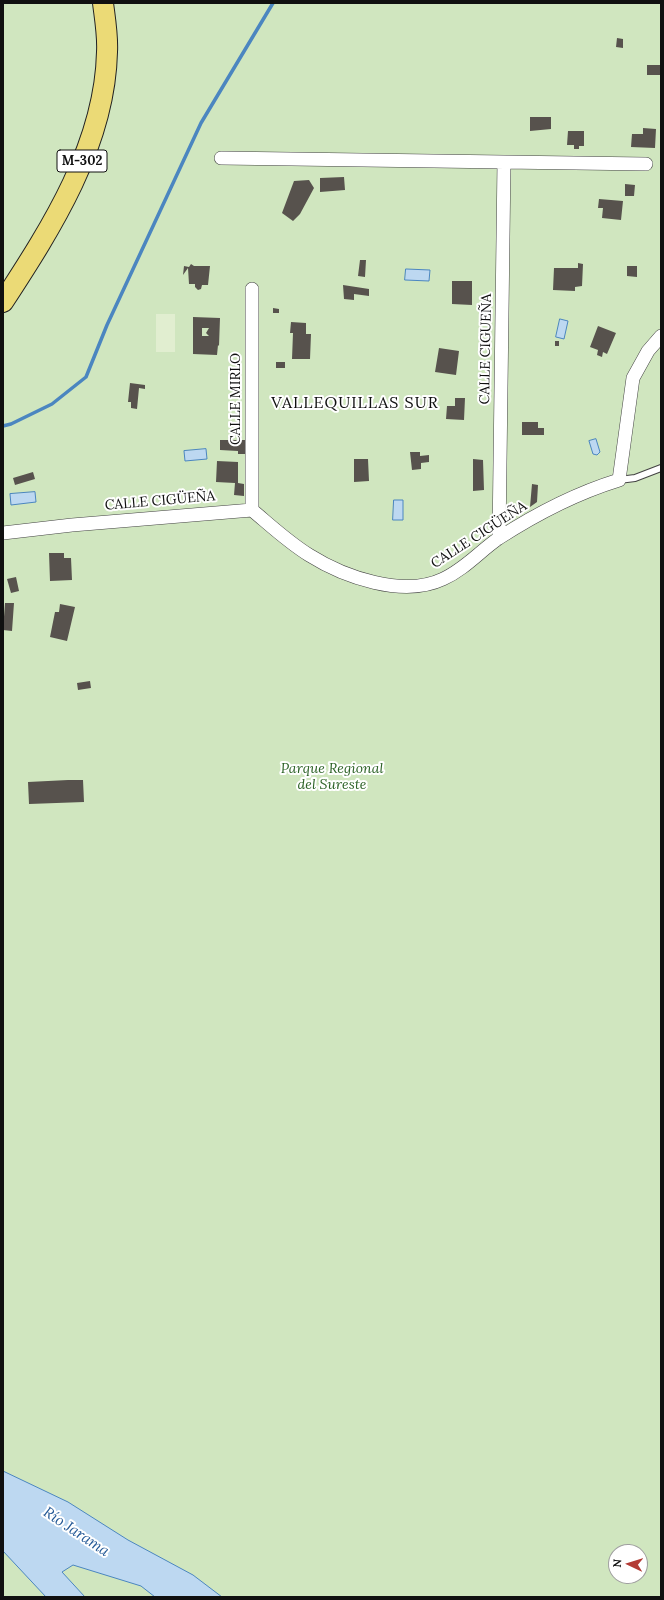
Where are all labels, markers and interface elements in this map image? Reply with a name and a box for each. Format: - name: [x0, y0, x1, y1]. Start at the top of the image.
- road number: M-302: [57, 150, 107, 172]
- street label: CALLE CIGUEÑA: [477, 294, 495, 404]
- street label: CALLE MIRLO: [228, 353, 244, 445]
- district label: VALLEQUILLAS SUR: [271, 393, 439, 413]
- street label: CALLE CIGÜEÑA: [104, 488, 216, 514]
- street label: CALLE CIGÜEÑA: [428, 498, 530, 572]
- park label: Parque Regional del Sureste: [281, 761, 383, 794]
- water label: Río Jarama: [40, 1503, 112, 1561]
- north arrow: [608, 1544, 648, 1584]
- text: N: [610, 1559, 624, 1568]

